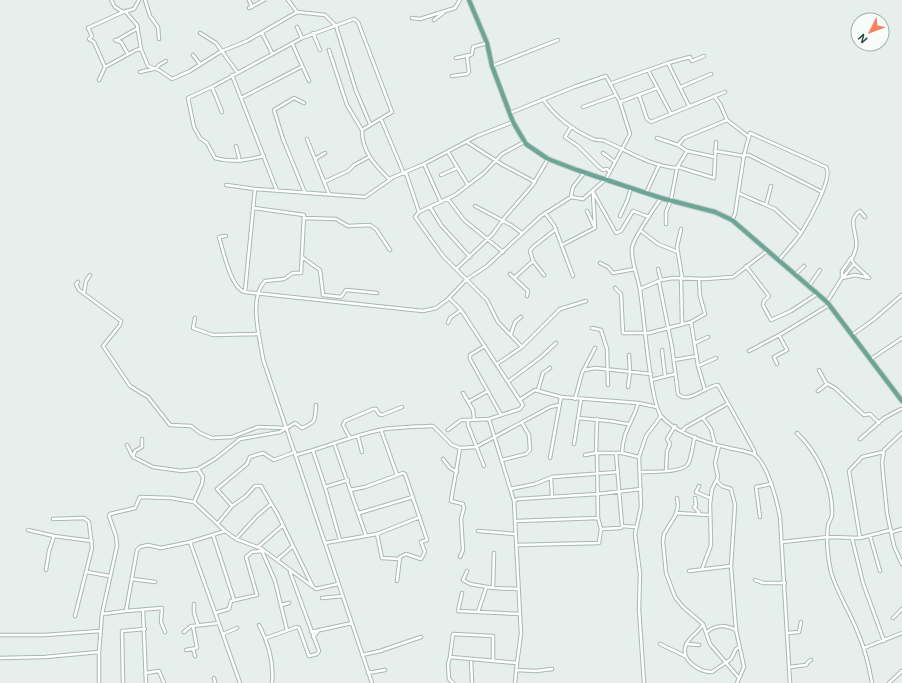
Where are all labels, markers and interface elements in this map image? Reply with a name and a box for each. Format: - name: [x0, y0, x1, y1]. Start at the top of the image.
- north arrow: [850, 12, 890, 52]
- text: N: [855, 31, 870, 46]

